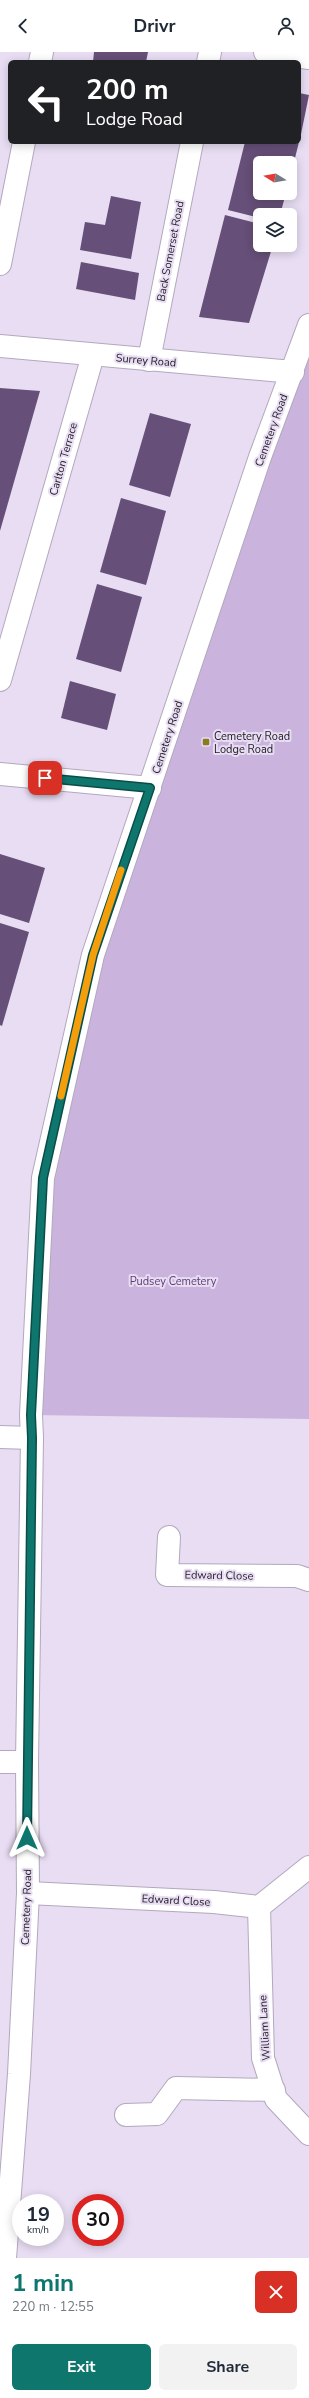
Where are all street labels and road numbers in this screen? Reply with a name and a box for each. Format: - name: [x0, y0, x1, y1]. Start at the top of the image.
- street label: Back Somerset Road: [153, 200, 188, 303]
- street label: Surrey Road: [115, 350, 177, 371]
- street label: Cemetery Road: [251, 392, 292, 469]
- street label: Carlton Terrace: [46, 421, 81, 497]
- street label: Cemetery Road: [149, 699, 186, 776]
- street label: Edward Close: [184, 1567, 254, 1584]
- street label: Cemetery Road: [18, 1869, 35, 1945]
- street label: Edward Close: [141, 1891, 211, 1910]
- street label: William Lane: [255, 1995, 274, 2061]

